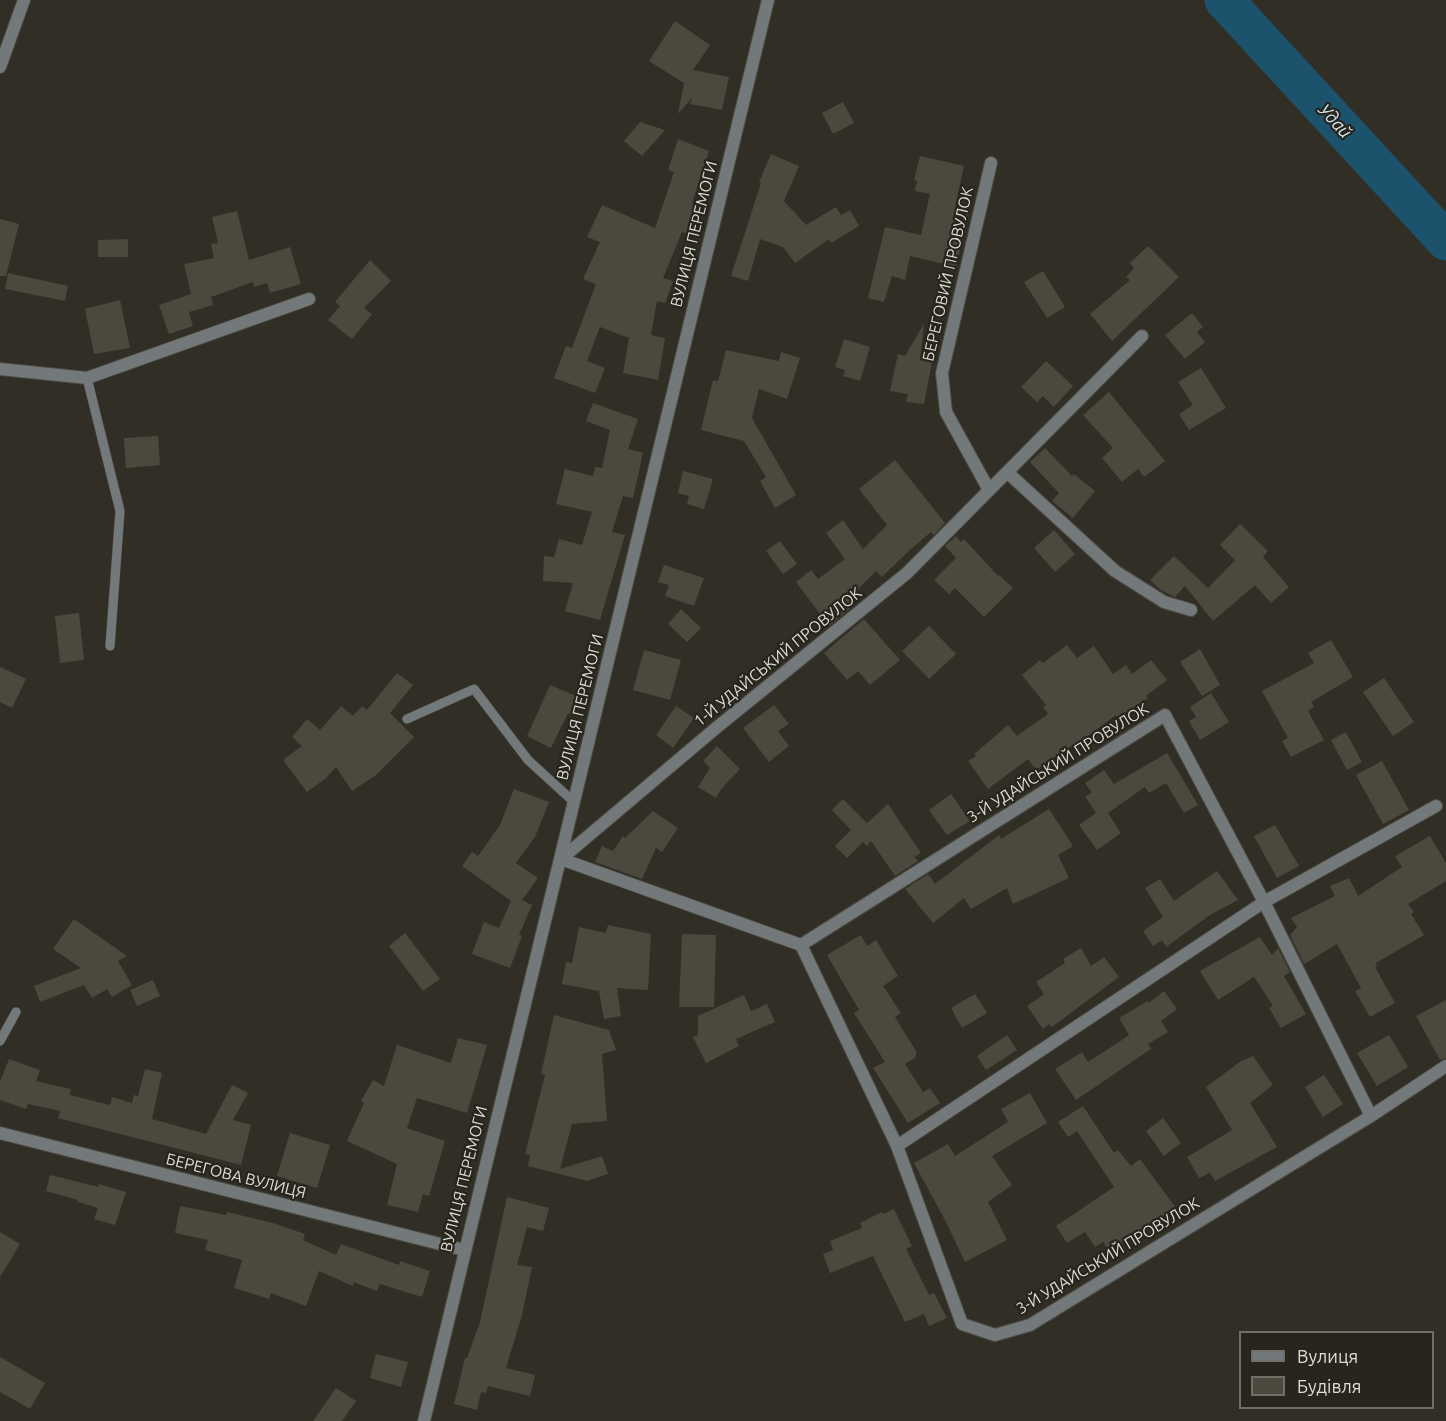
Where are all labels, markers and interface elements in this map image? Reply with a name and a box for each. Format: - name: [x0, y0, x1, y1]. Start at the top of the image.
- water label: Удай: [1314, 99, 1356, 143]
- street label: ВУЛИЦЯ ПЕРЕМОГИ: [667, 159, 721, 309]
- street label: БЕРЕГОВИЙ ПРОВУЛОК: [919, 185, 977, 363]
- street label: 1-Й УДАЙСЬКИЙ ПРОВУЛОК: [690, 583, 866, 731]
- street label: ВУЛИЦЯ ПЕРЕМОГИ: [553, 632, 607, 782]
- street label: 3-Й УДАЙСЬКИЙ ПРОВУЛОК: [964, 699, 1152, 827]
- street label: ВУЛИЦЯ ПЕРЕМОГИ: [437, 1104, 491, 1254]
- street label: БЕРЕГОВА ВУЛИЦЯ: [164, 1149, 308, 1203]
- street label: 3-Й УДАЙСЬКИЙ ПРОВУЛОК: [1013, 1194, 1203, 1318]
- legend: [1239, 1331, 1434, 1409]
- text: Вулиця: [1297, 1346, 1358, 1366]
- text: Будівля: [1297, 1376, 1362, 1396]

